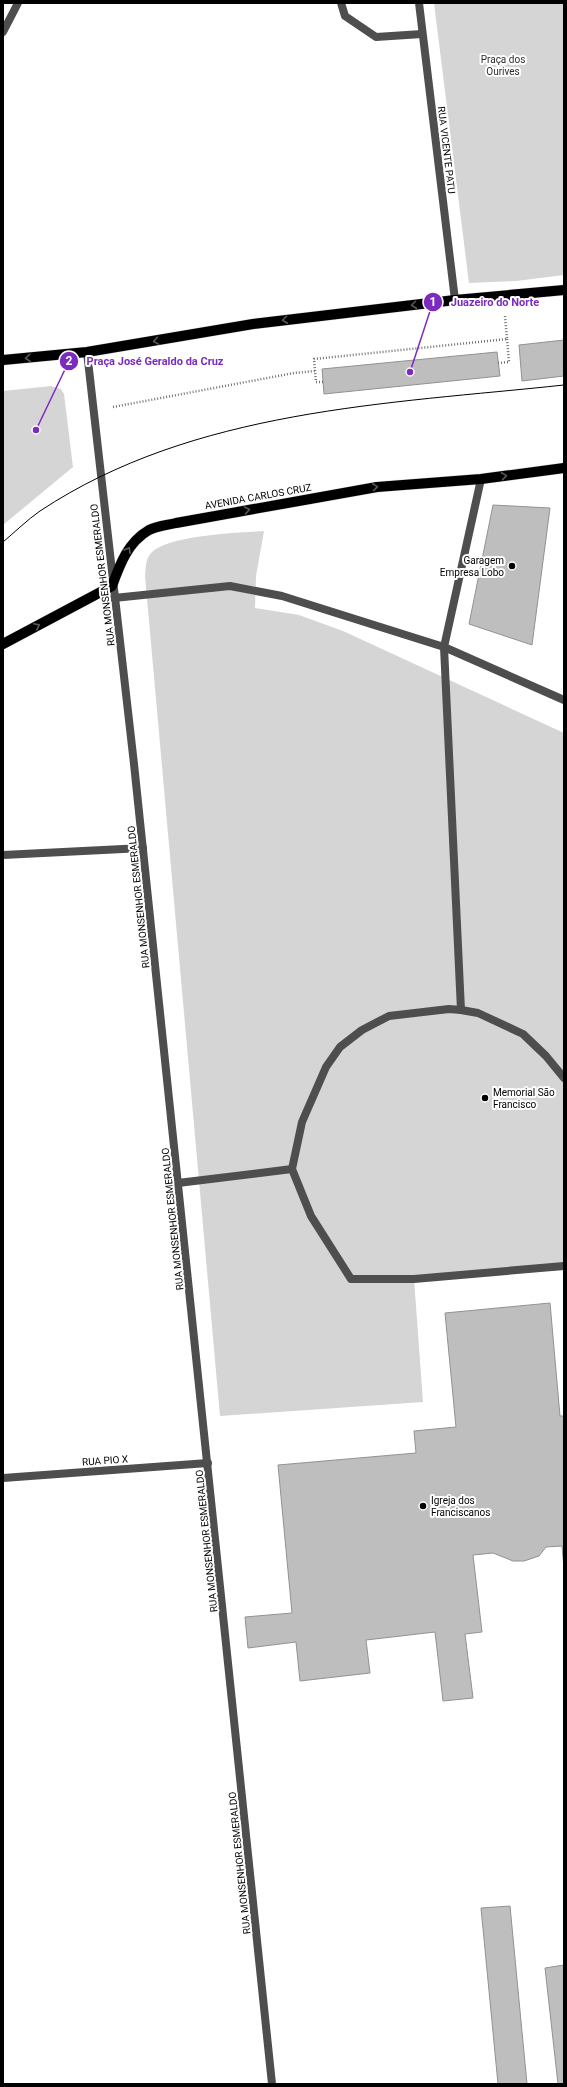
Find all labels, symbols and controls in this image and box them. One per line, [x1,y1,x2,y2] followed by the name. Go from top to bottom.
[481,54,525,77] park label: Praça dos Ourives
[436,106,457,194] street label: RUA VICENTE PATU
[423,290,548,313] callout: Juazeiro do Norte
[430,295,436,309] text: 1
[451,296,539,309] text: Juazeiro do Norte
[411,300,417,309] one-way arrow
[282,315,288,324] one-way arrow
[153,336,159,344] one-way arrow
[59,350,231,373] callout: Praça José Geraldo da Cruz
[25,353,31,362] one-way arrow
[66,354,73,368] text: 2
[87,355,224,368] text: Praça José Geraldo da Cruz
[501,472,507,481] one-way arrow
[204,482,312,511] street label: AVENIDA CARLOS CRUZ
[372,483,378,492] one-way arrow
[88,503,117,647] street label: RUA MONSENHOR ESMERALDO
[244,506,250,515] one-way arrow
[123,547,130,555] one-way arrow
[440,555,504,578] place label: Garagem Empresa Lobo
[507,561,517,571] marker: Garagem Empresa Lobo
[33,623,40,631] one-way arrow
[126,825,151,969] street label: RUA MONSENHOR ESMERALDO
[493,1087,555,1110] place label: Memorial São Francisco
[480,1093,490,1103] marker: Memorial São Francisco
[160,1147,185,1291] street label: RUA MONSENHOR ESMERALDO
[82,1453,128,1468] street label: RUA PIO X
[194,1469,219,1613] street label: RUA MONSENHOR ESMERALDO
[431,1495,490,1518] place label: Igreja dos Franciscanos
[418,1501,428,1511] marker: Igreja dos Franciscanos
[227,1791,252,1935] street label: RUA MONSENHOR ESMERALDO

